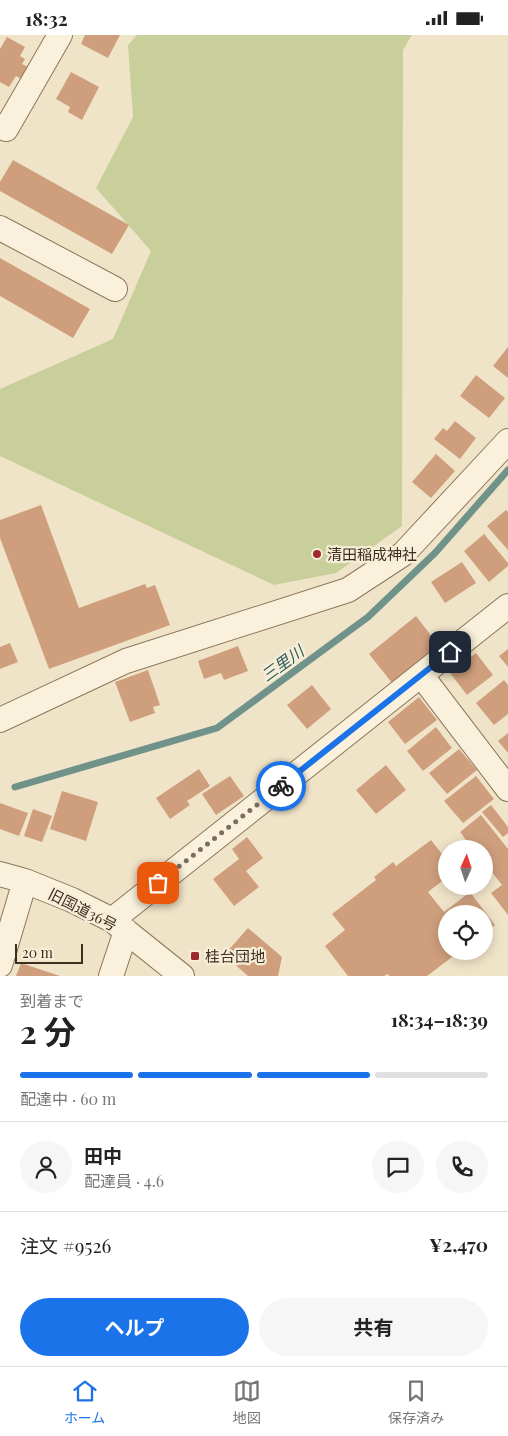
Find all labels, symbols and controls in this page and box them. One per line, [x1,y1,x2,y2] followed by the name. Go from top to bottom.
[25,5,68,31] text: 18:32
[327,544,417,564] place label: 清田稲成神社
[311,548,323,560] marker: 清田稲成神社
[429,631,471,673] pin
[436,638,464,666] icon: home
[256,639,309,686] water label: 三里川
[256,761,306,811] courier
[267,772,295,800] icon: bike
[438,840,492,895] north arrow
[438,840,493,960] map controls
[137,862,179,904] pin
[144,869,172,897] icon: bag
[45,883,121,935] street label: 旧国道36号
[438,905,493,960] button: locate
[15,941,82,964] scale bar
[22,943,53,962] text: 20 m
[205,946,265,966] place label: 桂台団地
[189,950,201,962] marker: 桂台団地
[20,990,84,1011] text: 到着まで
[391,1006,488,1032] text: 18:34–18:39
[20,1009,76,1052] text: 2 分
[20,1088,116,1109] text: 配達中 · 60 m
[20,1141,72,1193] button: person
[372,1141,424,1193] button: chat
[436,1141,488,1193] button: phone
[84,1142,122,1168] text: 田中
[84,1170,164,1191] text: 配達員 · 4.6
[429,1231,488,1257] text: ¥2,470
[20,1232,111,1258] text: 注文 #9526
[20,1298,249,1356] button: ヘルプ
[259,1298,488,1356] button: 共有
[64,1377,105,1427] tab: ホーム
[233,1377,261,1427] tab: 地図
[388,1377,444,1427] tab: 保存済み

